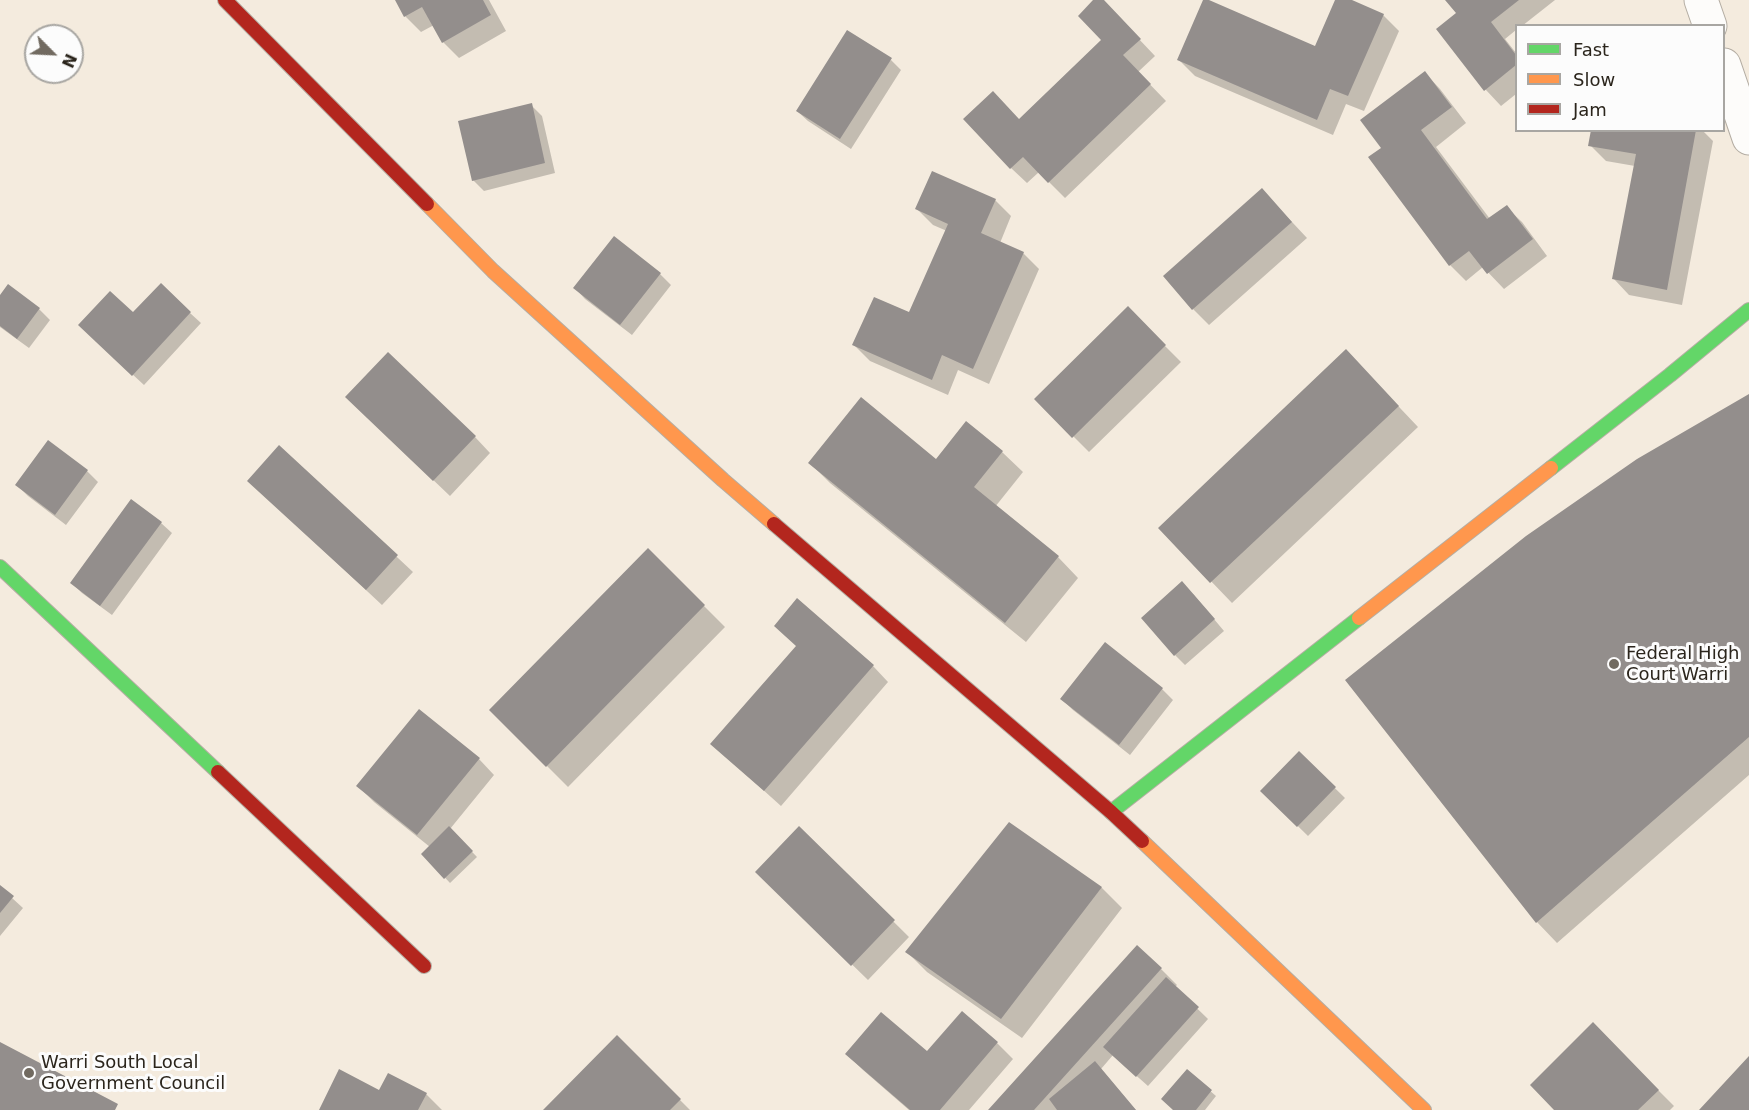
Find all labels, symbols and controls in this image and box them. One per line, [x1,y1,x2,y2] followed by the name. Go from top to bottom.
[24,24,84,84] north arrow
[1515,24,1725,132] legend
[1573,39,1609,60] text: Fast
[58,51,80,71] text: N
[1573,69,1615,90] text: Slow
[1573,99,1607,120] text: Jam
[1626,643,1739,686] place label: Federal High Court Warri
[1607,657,1621,671] marker: Federal High Court Warri
[41,1052,225,1094] place label: Warri South Local Government Council
[22,1066,36,1080] marker: Warri South Local Government Council

